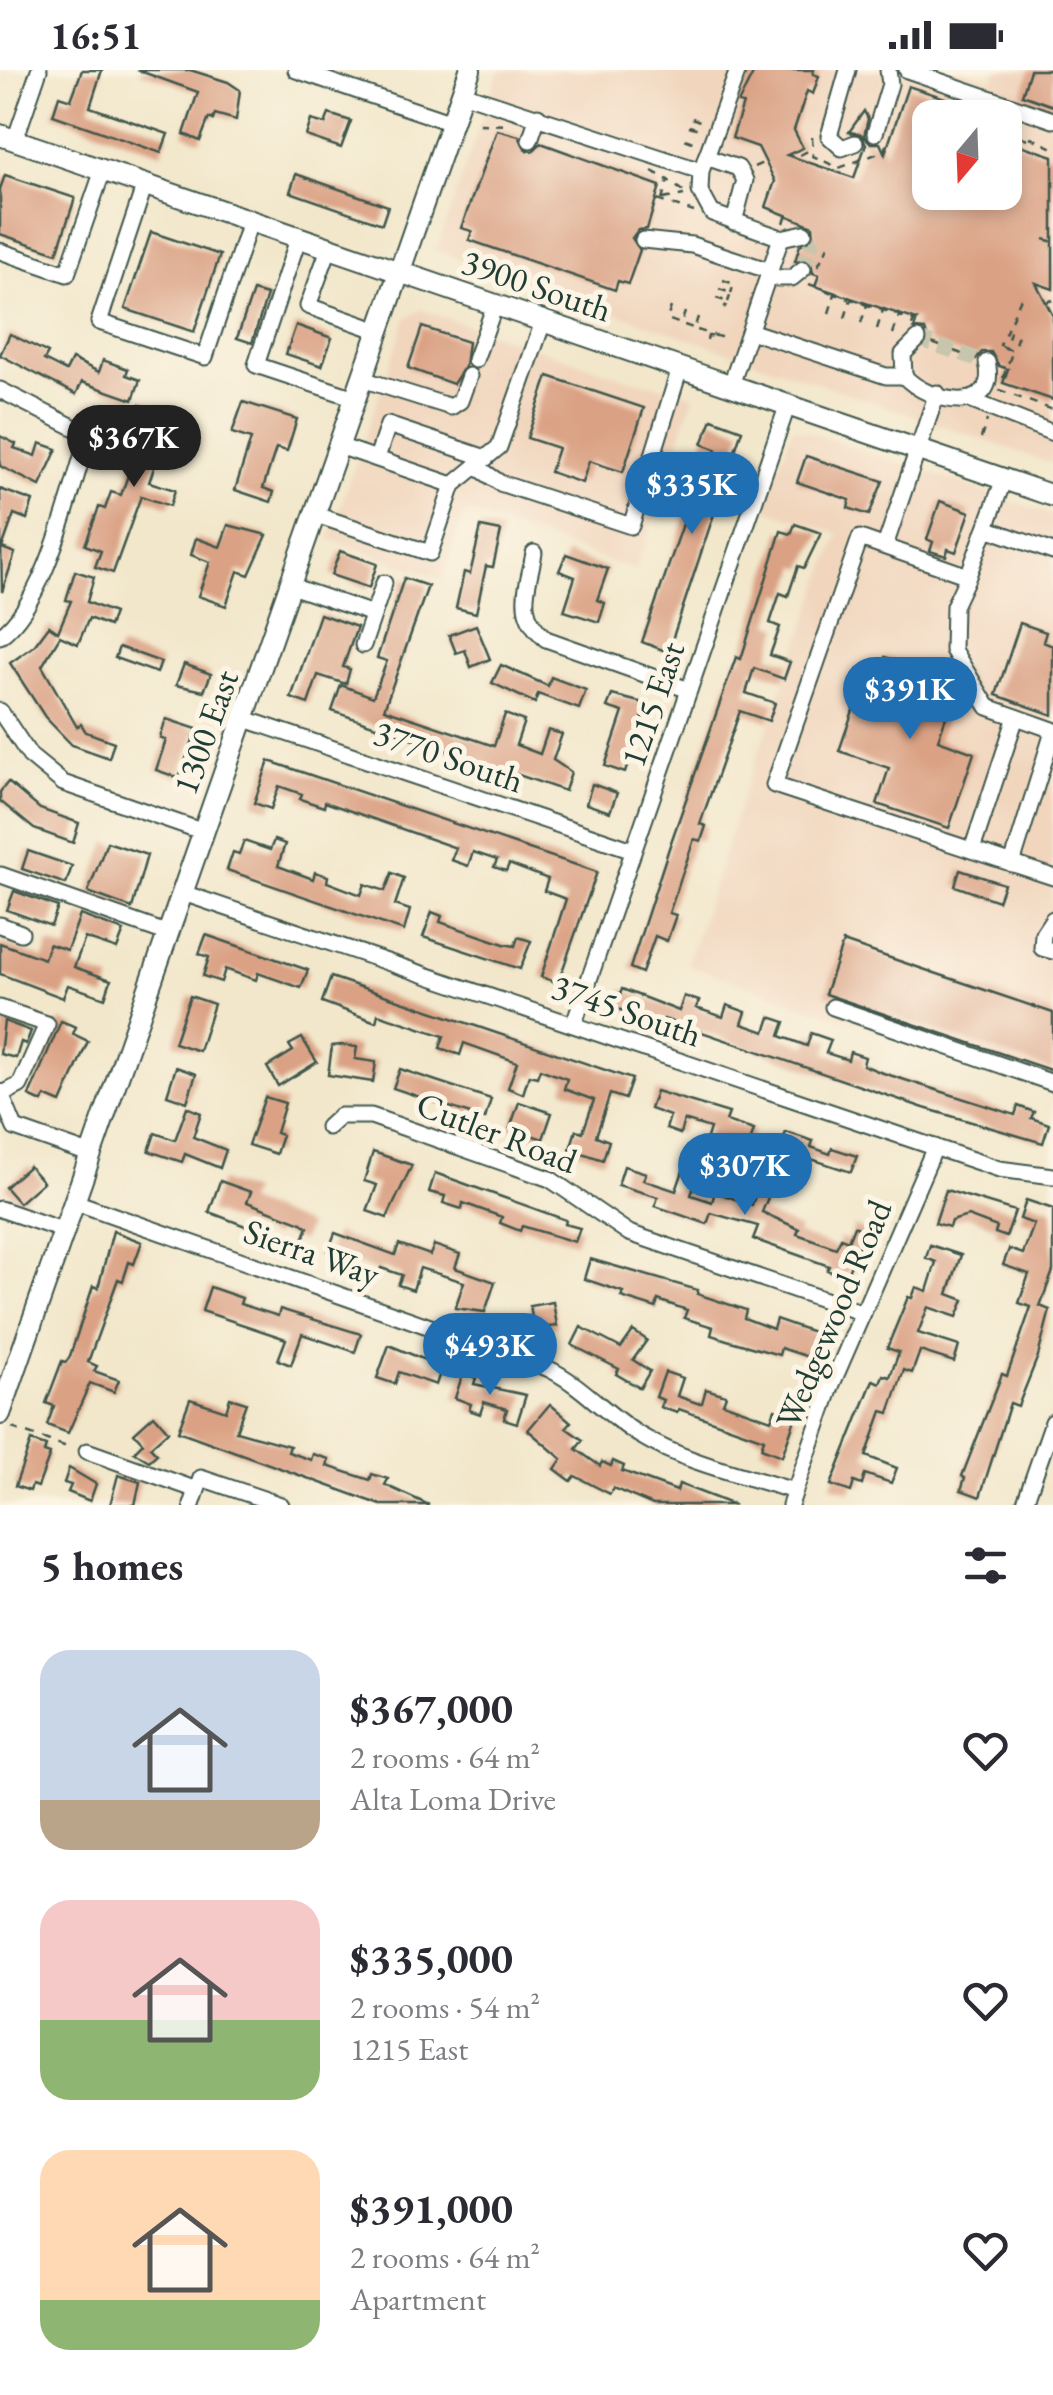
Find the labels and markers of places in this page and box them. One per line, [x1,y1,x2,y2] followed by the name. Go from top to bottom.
[64,405,204,490] pin: $367K
[622,452,762,537] pin: $335K
[840,657,980,742] pin: $391K
[675,1133,815,1218] pin: $307K
[420,1313,560,1398] pin: $493K

